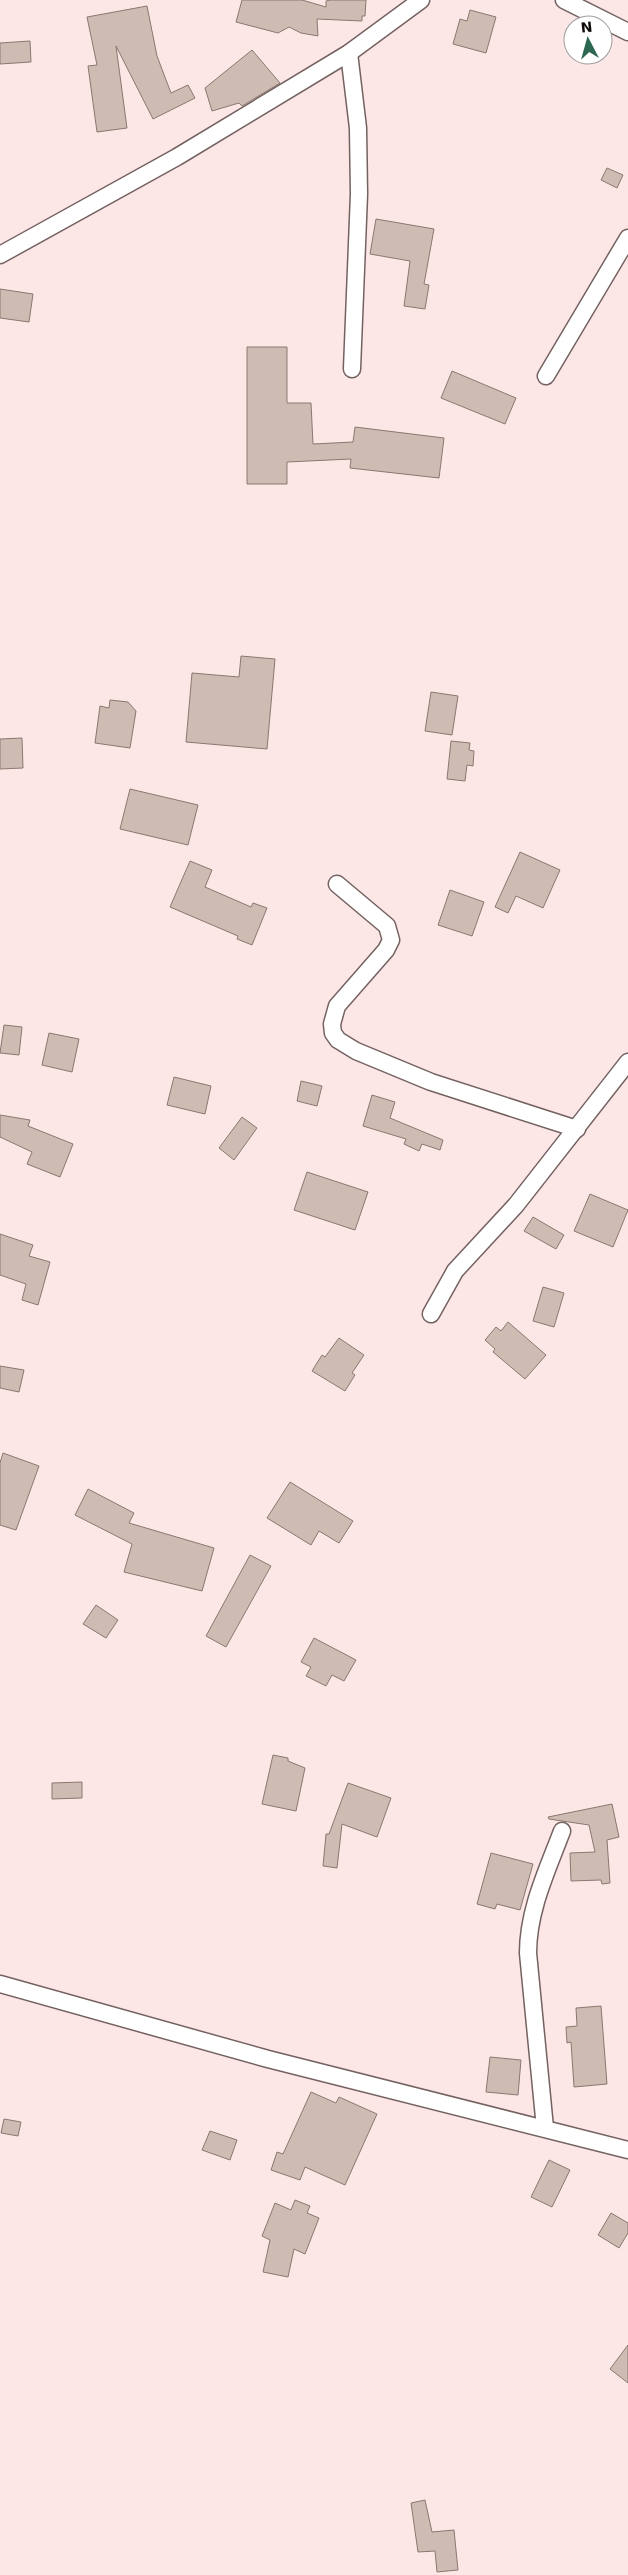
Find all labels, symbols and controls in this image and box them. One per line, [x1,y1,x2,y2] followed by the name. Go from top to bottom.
[563,15,613,65] north arrow
[580,19,593,36] text: N

